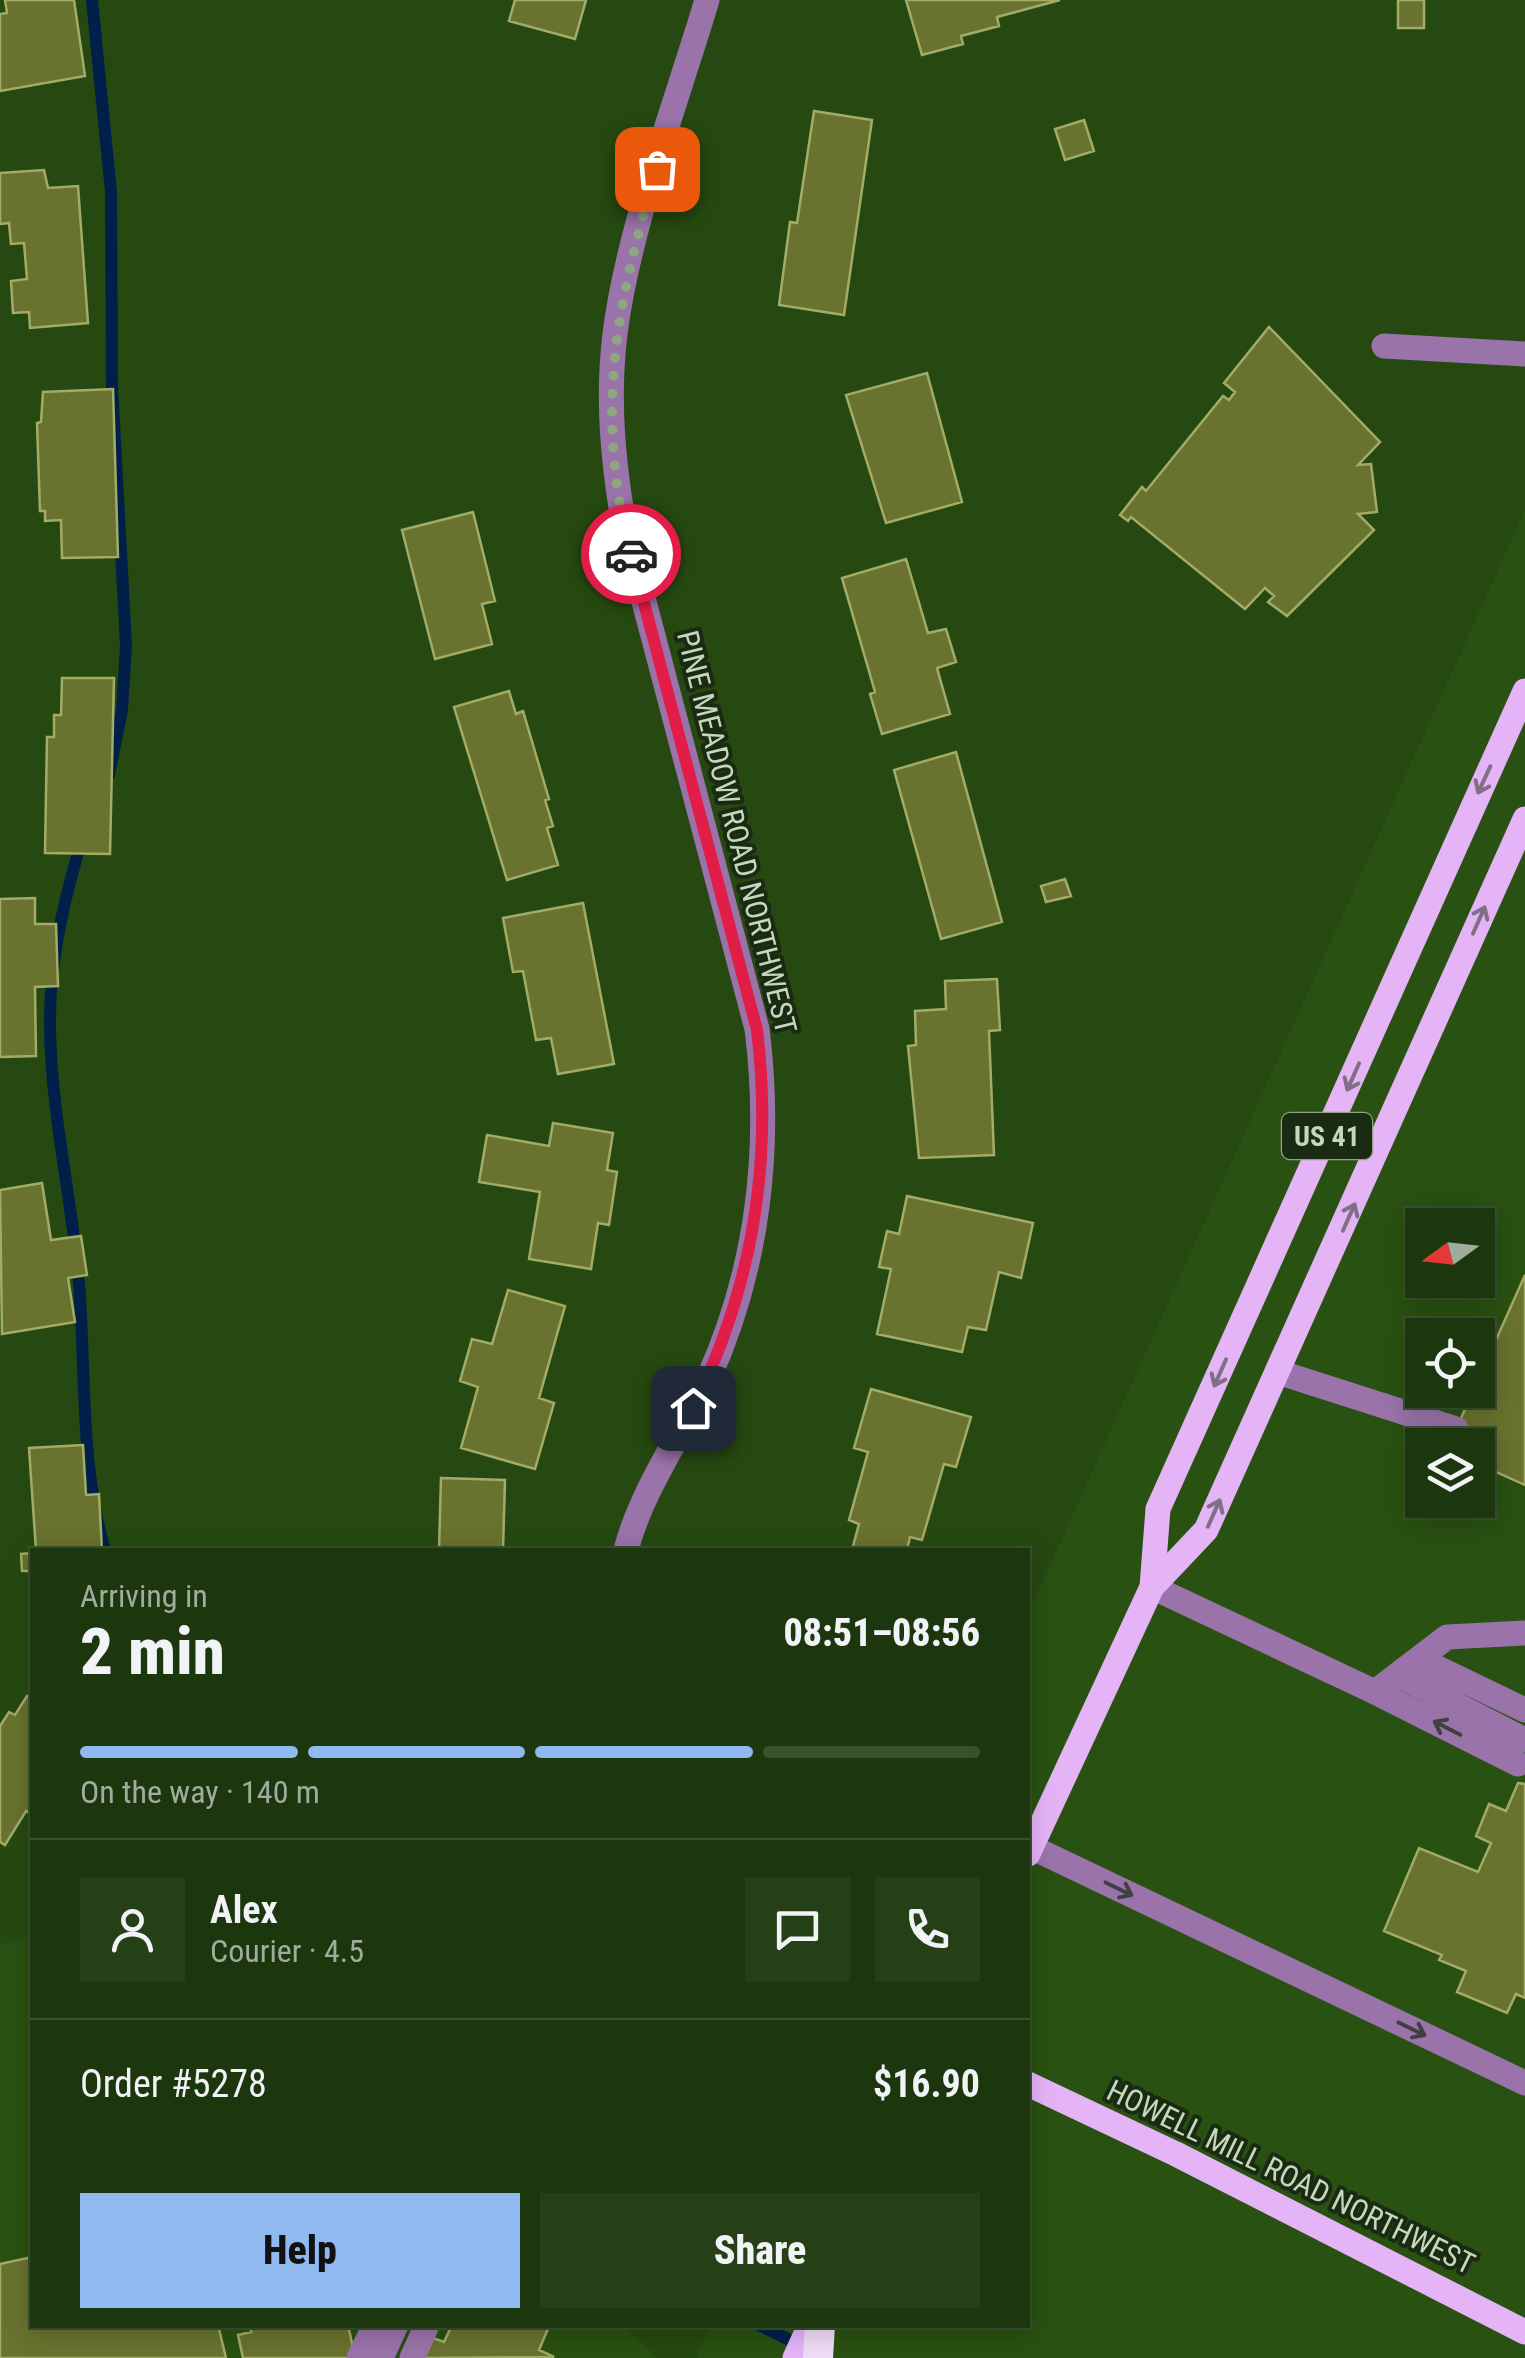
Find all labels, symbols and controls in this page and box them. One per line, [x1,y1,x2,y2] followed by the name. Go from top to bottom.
[615,127,700,212] pin
[630,142,685,197] icon: bag
[581,504,681,604] courier
[604,527,659,582] icon: car
[670,627,804,1037] street label: PINE MEADOW ROAD NORTHWEST
[1474,764,1493,794] one-way arrow
[1471,905,1489,936] one-way arrow
[1343,1061,1361,1092] one-way arrow
[1282,1113,1372,1159] road number: US 41
[1341,1202,1359,1233] one-way arrow
[1405,1208,1495,1298] north arrow
[1405,1208,1495,1518] map controls
[1405,1318,1495,1408] button: locate
[1210,1357,1228,1388] one-way arrow
[651,1366,736,1451] pin
[666,1381,721,1436] icon: home
[1405,1428,1495,1518] button: layers
[1205,1499,1224,1529] one-way arrow
[80,1577,208,1615] text: Arriving in
[783,1611,980,1655] text: 08:51–08:56
[80,1614,225,1690] text: 2 min
[1432,1718,1462,1737] one-way arrow
[80,1773,320,1811] text: On the way · 140 m
[80,1877,185,1982] button: person
[745,1877,850,1982] button: chat
[875,1877,980,1982] button: phone
[1103,1880,1133,1899] one-way arrow
[210,1888,278,1932] text: Alex
[210,1932,364,1970] text: Courier · 4.5
[1397,2020,1426,2039] one-way arrow
[80,2062,267,2106] text: Order #5278
[873,2062,980,2106] text: $16.90
[1101,2073,1481,2281] street label: HOWELL MILL ROAD NORTHWEST
[80,2193,520,2308] button: Help
[540,2193,980,2308] button: Share

